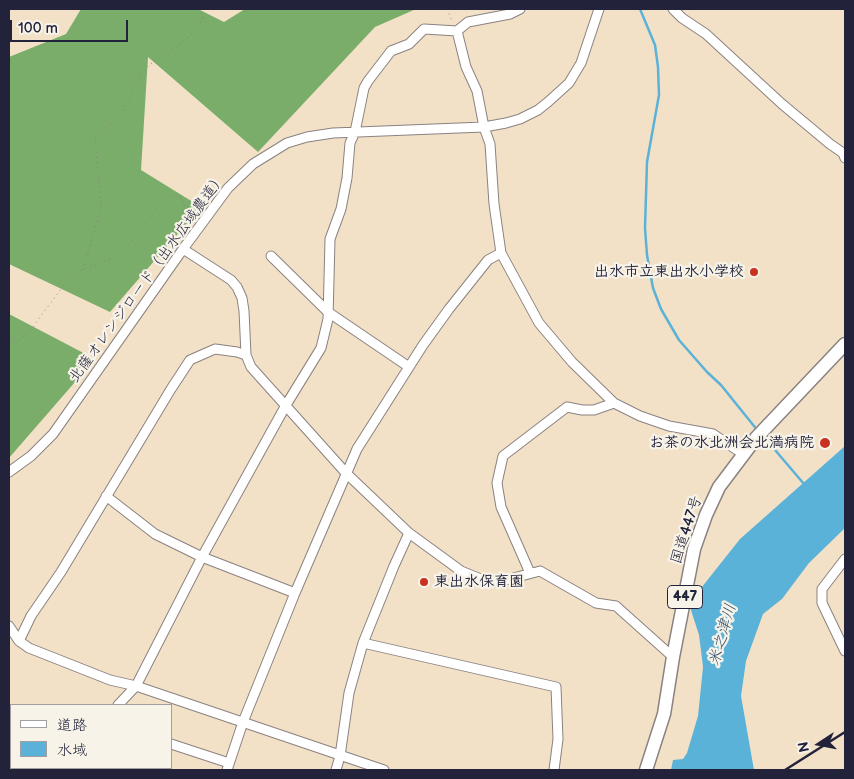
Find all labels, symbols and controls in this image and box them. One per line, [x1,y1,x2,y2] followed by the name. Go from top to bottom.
[12,10,130,42] scale bar
[18,19,58,38] text: 100 m
[66,170,230,386] street label: 北薩オレンジロード（出水広域農道）
[594,263,744,281] place label: 出水市立東出水小学校
[748,266,760,278] marker: 出水市立東出水小学校
[649,434,814,452] place label: お茶の水北洲会北満病院
[818,436,832,450] marker: お茶の水北洲会北満病院
[668,494,706,566] street label: 国道447号
[434,573,524,591] place label: 東出水保育園
[418,576,430,588] marker: 東出水保育園
[668,586,702,608] road number: 447
[705,602,741,668] water label: 米之津川
[10,704,172,769] legend
[57,716,87,735] text: 道路
[794,719,844,769] north arrow
[794,740,813,754] text: N
[57,741,87,760] text: 水域

